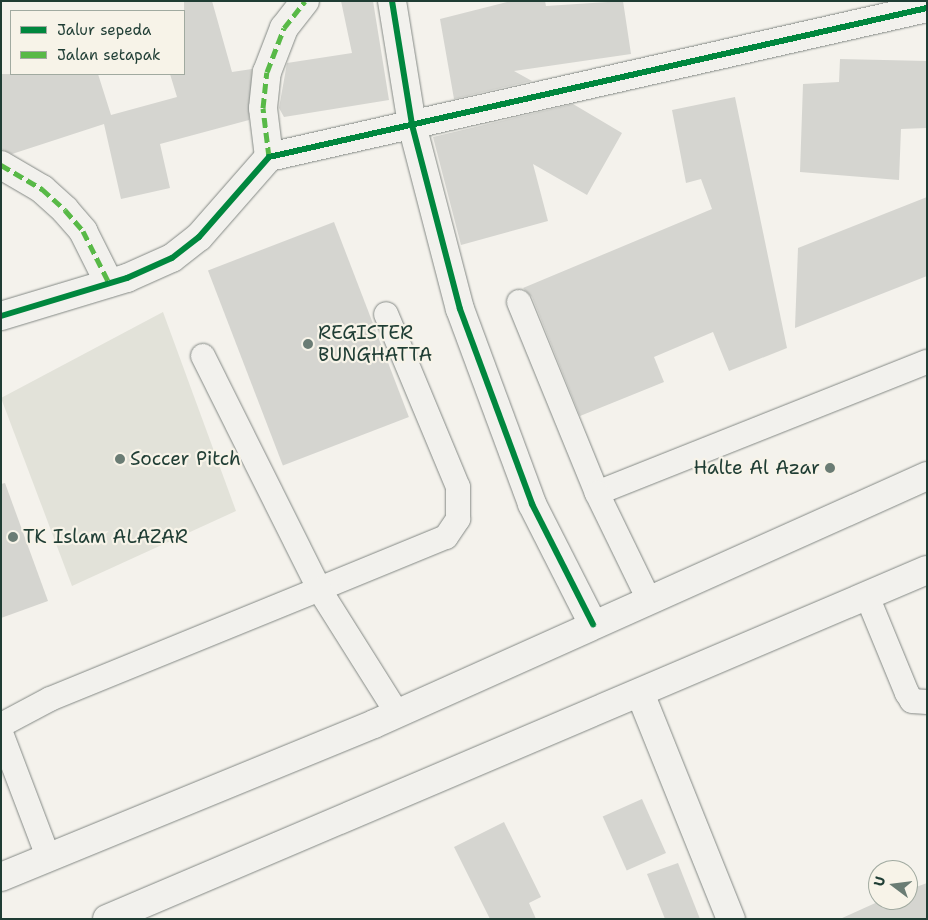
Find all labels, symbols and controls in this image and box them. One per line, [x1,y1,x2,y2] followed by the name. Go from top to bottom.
[10,10,185,75] legend
[57,20,151,40] text: Jalur sepeda
[57,45,161,65] text: Jalan setapak
[318,322,432,366] place label: REGISTER BUNGHATTA
[302,338,314,350] marker: REGISTER BUNGHATTA
[130,448,241,470] place label: Soccer Pitch
[114,453,126,465] marker: Soccer Pitch
[693,457,820,479] place label: Halte Al Azar
[824,462,836,474] marker: Halte Al Azar
[23,526,188,548] place label: TK Islam ALAZAR
[7,531,19,543] marker: TK Islam ALAZAR
[868,860,918,910] north arrow
[870,874,889,888] text: U

